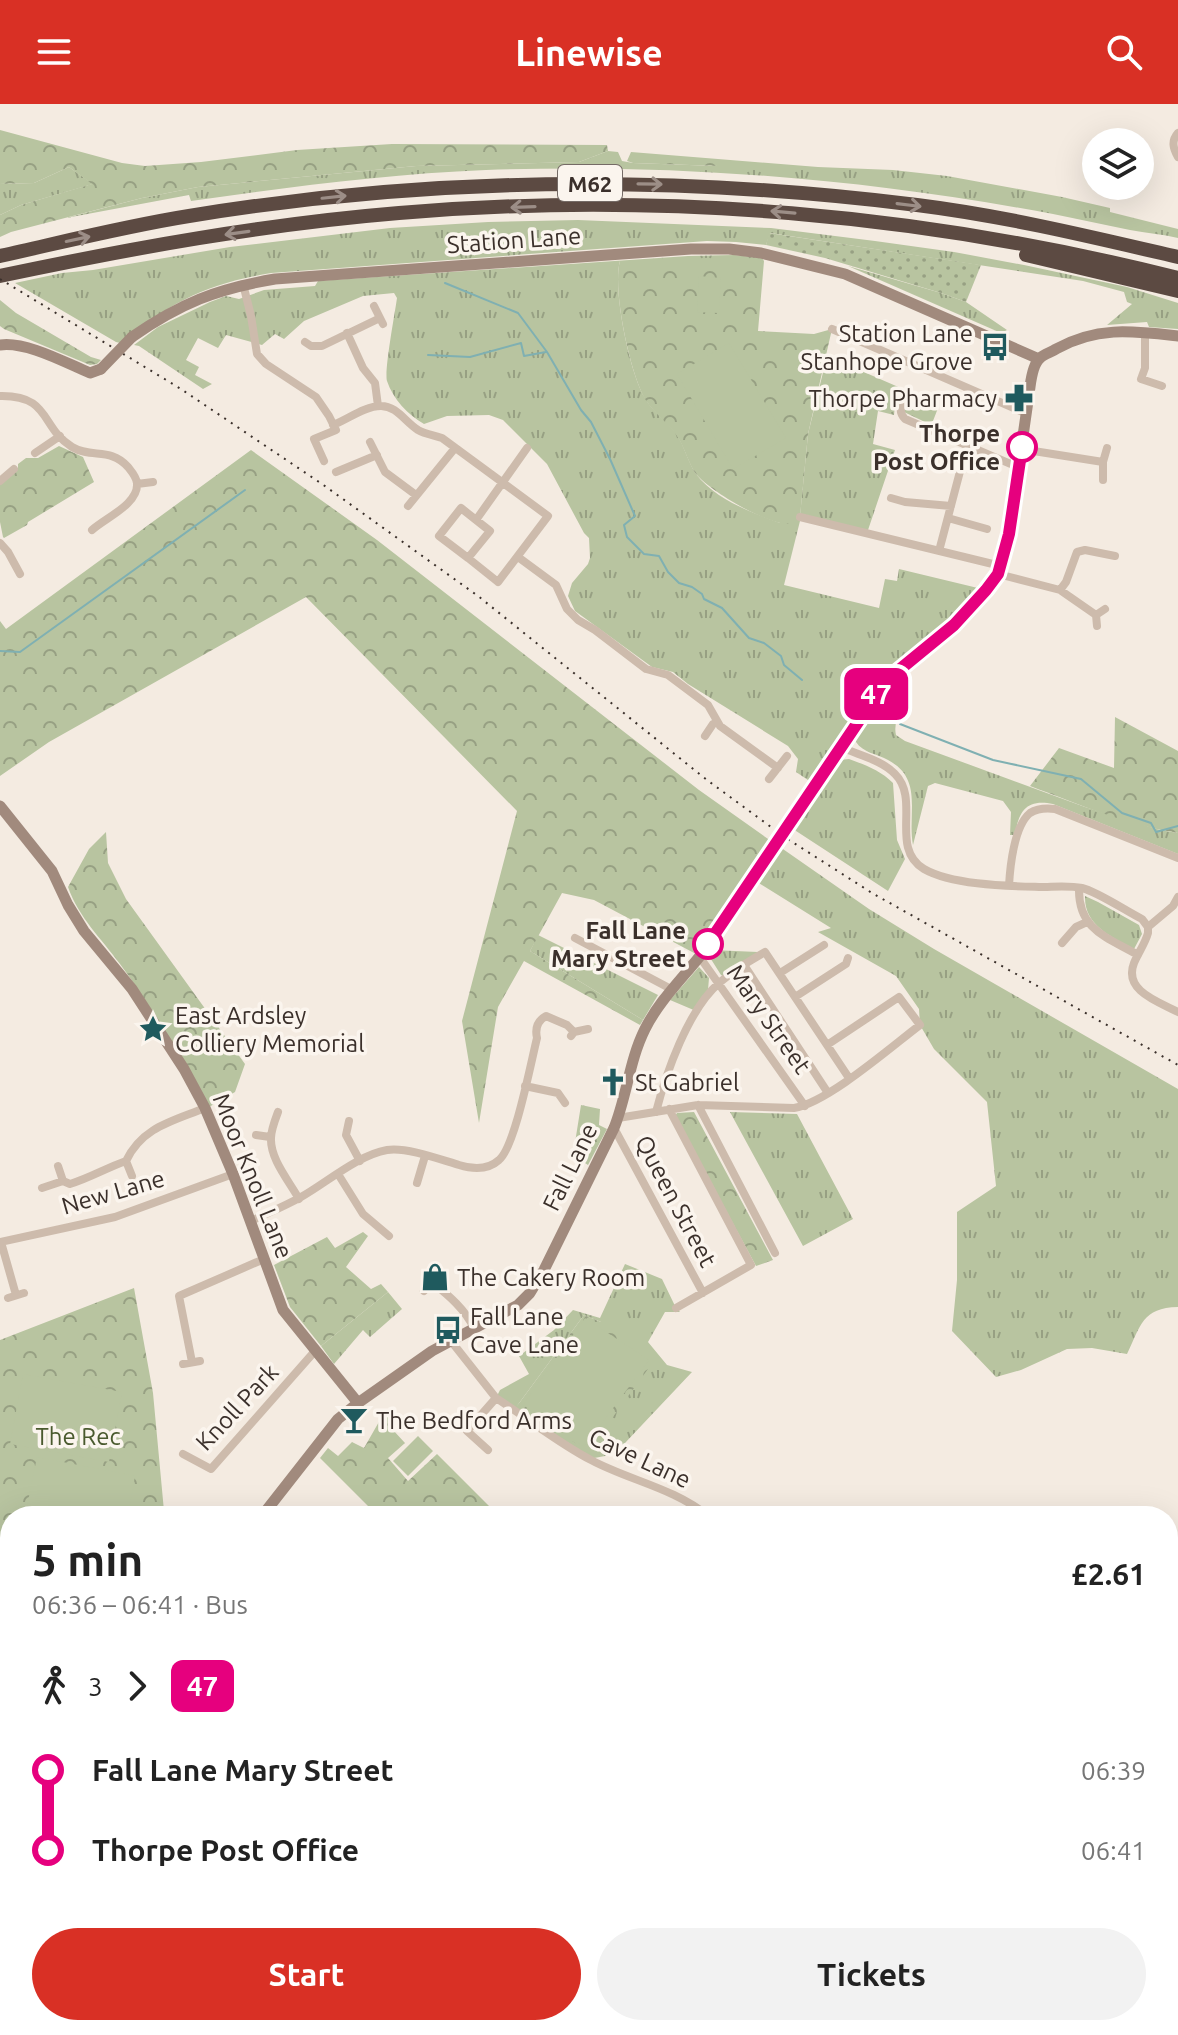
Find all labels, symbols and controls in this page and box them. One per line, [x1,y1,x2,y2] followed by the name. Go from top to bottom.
[32,30,76,74] icon: menu
[1102,30,1146,74] icon: search
[515,32,663,73] text: Linewise
[1082,128,1154,200] map controls
[1082,128,1154,200] button: layers
[558,165,622,201] road number: M62
[636,177,663,192] one-way arrow
[320,189,347,204] one-way arrow
[895,197,922,212] one-way arrow
[510,199,537,214] one-way arrow
[770,205,797,220] one-way arrow
[446,222,582,258] street label: Station Lane
[225,226,250,241] one-way arrow
[65,231,90,246] one-way arrow
[801,320,973,375] place label: Station Lane Stanhope Grove
[980,332,1010,362] bus stop icon: Station Lane Stanhope Grove
[1004,383,1034,413] pharmacy icon: Thorpe Pharmacy
[809,385,997,412] place label: Thorpe Pharmacy
[873,420,1000,475] place label: Thorpe Post Office
[1007,432,1037,462] marker: Thorpe Post Office
[840,668,912,720] line badge: 47
[860,678,892,709] text: 47
[551,917,686,972] place label: Fall Lane Mary Street
[693,929,723,959] marker: Fall Lane Mary Street
[722,959,817,1079] street label: Mary Street
[175,1002,364,1057] place label: East Ardsley Colliery Memorial
[138,1014,168,1044] place icon: East Ardsley Colliery Memorial
[598,1067,628,1097] church icon: St Gabriel
[635,1069,739,1096] place label: St Gabriel
[208,1090,298,1262] street label: Moor Knoll Lane
[537,1119,603,1215] street label: Fall Lane
[630,1131,722,1272] street label: Queen Street
[58,1164,168,1220] street label: New Lane
[420,1262,450,1292] shop icon: The Cakery Room
[457,1264,645,1291] place label: The Cakery Room
[470,1303,579,1358] place label: Fall Lane Cave Lane
[433,1315,463,1345] bus stop icon: Fall Lane Cave Lane
[190,1358,284,1456] street label: Knoll Park
[339,1405,369,1435] bar icon: The Bedford Arms
[376,1407,572,1434] place label: The Bedford Arms
[35,1423,121,1450] park label: The Rec
[585,1423,695,1493] street label: Cave Lane
[32,1535,143,1584] text: 5 min
[1071,1557,1146,1591] text: £2.61
[32,1590,248,1619] text: 06:36 – 06:41 · Bus
[32,1664,76,1708] icon: walk
[115,1664,159,1708] icon: forward
[187,1670,218,1701] text: 47
[88,1672,103,1701] text: 3
[92,1753,393,1787] text: Fall Lane Mary Street
[1081,1756,1146,1785] text: 06:39
[92,1833,359,1867] text: Thorpe Post Office
[1081,1836,1146,1865] text: 06:41
[32,1928,581,2020] button: Start
[597,1928,1146,2020] button: Tickets

